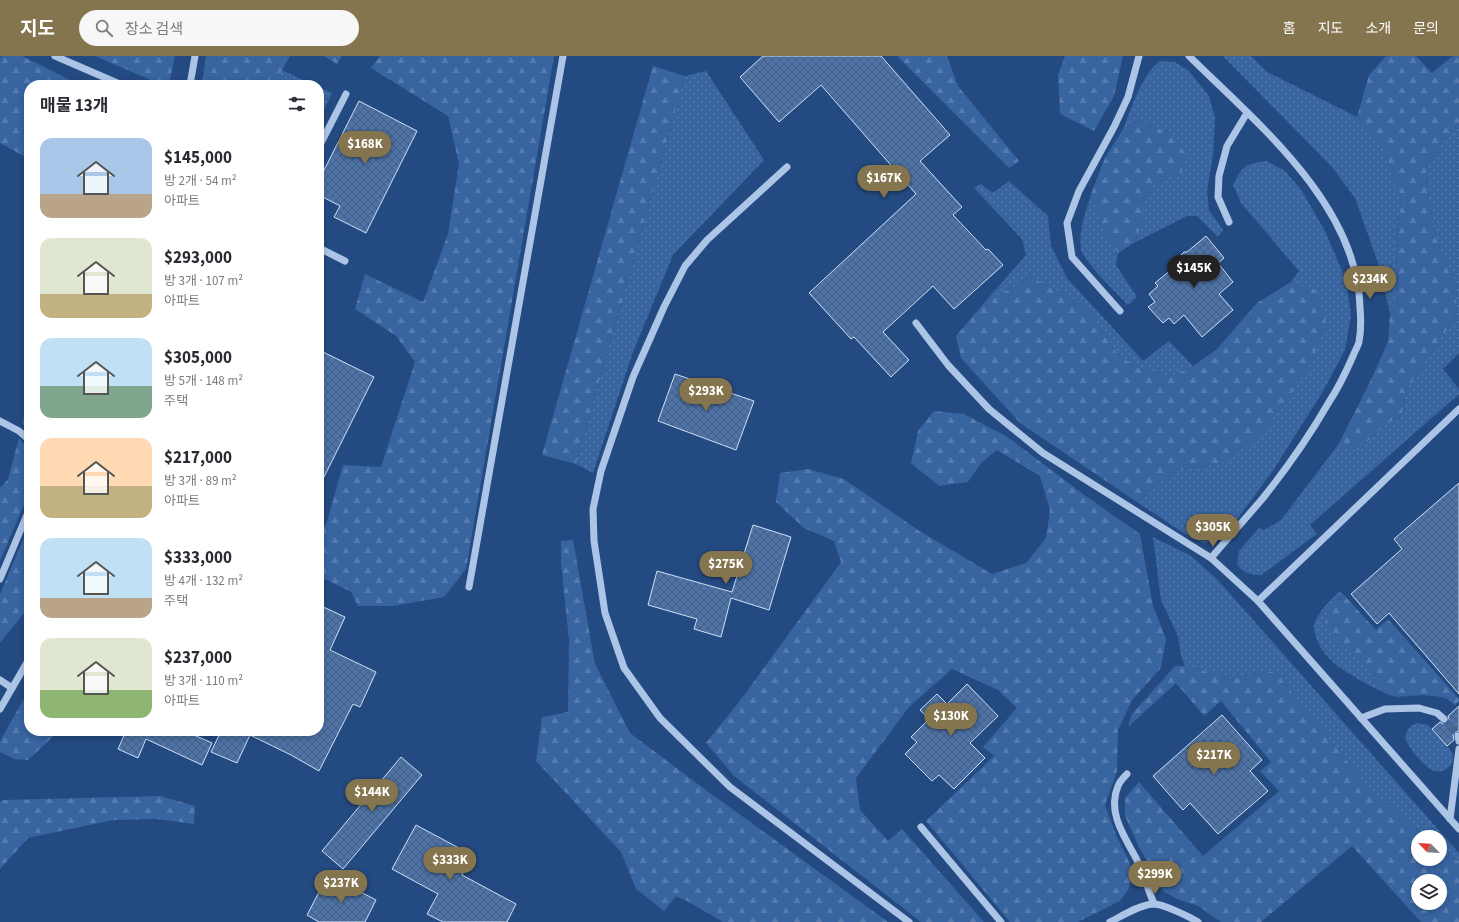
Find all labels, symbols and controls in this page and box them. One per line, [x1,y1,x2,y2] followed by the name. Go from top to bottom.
[79,10,359,46] search box
[20,16,55,43] text: 지도
[93,17,115,39] icon: search
[125,19,183,40] text: 장소 검색
[1283,19,1296,39] text: 홈
[1318,19,1343,39] text: 지도
[1365,19,1391,39] text: 소개
[1413,19,1439,39] text: 문의
[286,93,308,115] icon: filters
[40,94,108,118] text: 매물 13개
[337,131,393,165] pin: $168K
[347,135,383,153] text: $168K
[164,146,232,170] text: $145,000
[72,154,120,202] icon: home
[856,165,912,199] pin: $167K
[866,169,902,187] text: $167K
[164,172,237,190] text: 방 2개 · 54 m²
[164,192,200,210] text: 아파트
[164,246,232,270] text: $293,000
[72,254,120,302] icon: home
[1166,255,1222,289] pin: $145K
[1176,259,1212,277] text: $145K
[1342,266,1398,300] pin: $234K
[1352,270,1388,288] text: $234K
[164,272,243,290] text: 방 3개 · 107 m²
[164,292,200,310] text: 아파트
[164,346,232,370] text: $305,000
[72,354,120,402] icon: home
[164,372,243,390] text: 방 5개 · 148 m²
[678,378,734,412] pin: $293K
[688,382,724,400] text: $293K
[164,392,188,410] text: 주택
[164,446,232,470] text: $217,000
[72,454,120,502] icon: home
[164,472,237,490] text: 방 3개 · 89 m²
[164,492,200,510] text: 아파트
[1185,514,1241,548] pin: $305K
[1195,518,1231,536] text: $305K
[164,546,232,570] text: $333,000
[698,551,754,585] pin: $275K
[72,554,120,602] icon: home
[708,555,744,573] text: $275K
[164,572,243,590] text: 방 4개 · 132 m²
[164,592,188,610] text: 주택
[164,646,232,670] text: $237,000
[72,654,120,702] icon: home
[164,672,243,690] text: 방 3개 · 110 m²
[164,692,200,710] text: 아파트
[923,703,979,737] pin: $130K
[933,707,969,725] text: $130K
[1186,742,1242,776] pin: $217K
[1196,746,1232,764] text: $217K
[344,779,400,813] pin: $144K
[354,783,390,801] text: $144K
[1411,830,1447,866] north arrow
[1411,830,1447,910] map controls
[422,847,478,881] pin: $333K
[432,851,468,869] text: $333K
[1127,861,1183,895] pin: $299K
[1137,865,1173,883] text: $299K
[313,870,369,904] pin: $237K
[323,874,359,892] text: $237K
[1411,874,1447,910] button: layers

